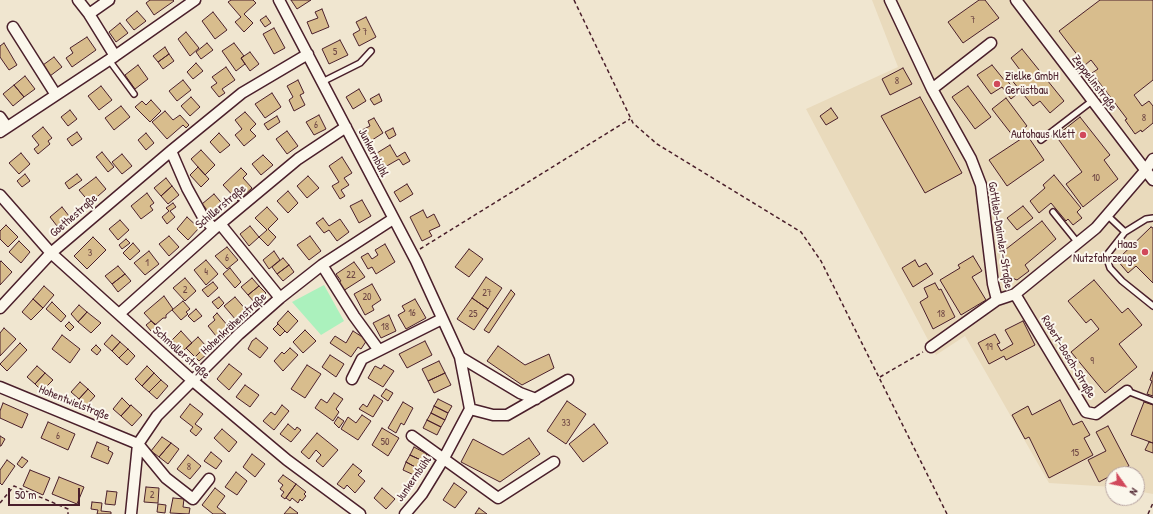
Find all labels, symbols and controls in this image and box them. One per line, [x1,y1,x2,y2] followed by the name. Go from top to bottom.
[971,14,975,26] house number: 7
[363,26,367,38] house number: 7
[333,46,337,58] house number: 5
[1068,52,1120,114] street label: Zeppelinstraße
[1005,70,1059,98] place label: Zielke GmbH Gerüstbau
[895,75,899,87] house number: 8
[992,79,1002,89] marker: Zielke GmbH Gerüstbau
[1142,112,1146,124] house number: 8
[314,119,318,131] house number: 6
[355,126,391,180] street label: Junkernbühl
[1011,128,1075,142] place label: Autohaus Klett
[1078,130,1088,140] marker: Autohaus Klett
[1092,172,1100,184] house number: 10
[984,181,1016,289] street label: Gottlieb-Daimler-Straße
[193,182,249,232] street label: Schillerstraße
[47,191,101,241] street label: Goethestraße
[1073,238,1137,266] place label: Haas Nutzfahrzeuge
[88,247,92,259] house number: 3
[1140,247,1150,257] marker: Haas Nutzfahrzeuge
[225,252,229,264] house number: 6
[145,257,149,269] house number: 1
[204,266,208,278] house number: 4
[346,269,356,281] house number: 22
[183,284,187,296] house number: 2
[482,287,492,299] house number: 27
[198,290,270,358] street label: Hohenkrähenstraße
[362,291,372,303] house number: 20
[408,307,416,319] house number: 16
[469,308,477,320] house number: 25
[937,308,945,320] house number: 18
[1038,313,1098,401] street label: Robert-Bosch-Straße
[381,321,389,333] house number: 18
[149,324,213,382] street label: Schmollerstraße
[985,341,993,353] house number: 19
[1090,355,1094,367] house number: 9
[36,382,112,424] street label: Hohentwielstraße
[562,417,570,429] house number: 33
[56,430,60,442] house number: 6
[381,436,389,448] house number: 50
[1071,447,1079,459] house number: 15
[393,453,435,505] street label: Junkernbühl
[187,461,191,473] house number: 8
[1105,466,1145,506] north arrow
[10,480,82,506] scale bar
[15,486,36,503] text: 50 m
[1127,486,1142,498] text: N
[150,489,154,501] house number: 2

